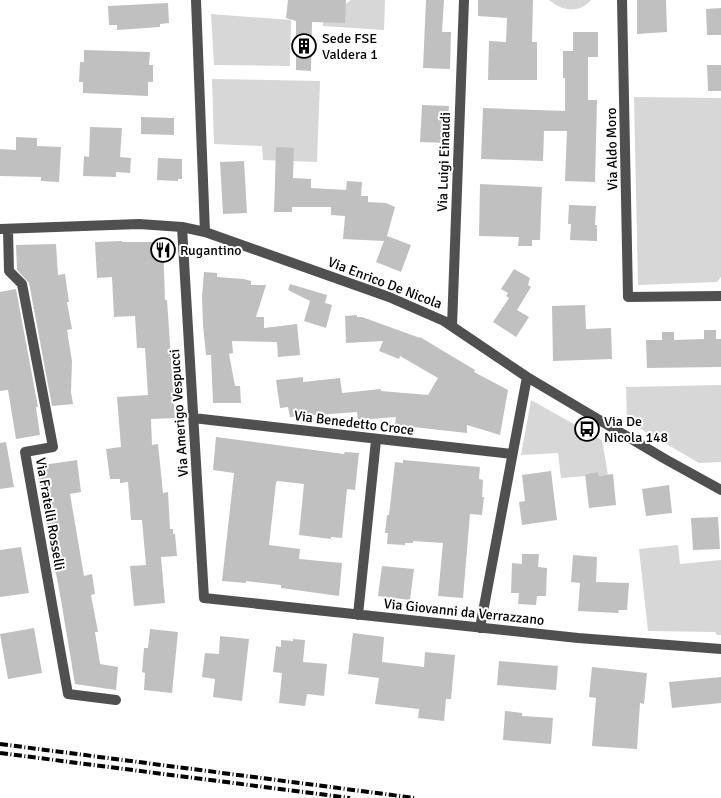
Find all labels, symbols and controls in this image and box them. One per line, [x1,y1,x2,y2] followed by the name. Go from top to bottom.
[322,30,378,63] place label: Sede FSE Valdera 1
[291,33,317,59] building icon: Sede FSE Valdera 1
[603,107,621,191] street label: Via Aldo Moro
[434,112,454,212] street label: Via Luigi Einaudi
[150,237,176,263] restaurant icon: Rugantino
[180,242,242,259] place label: Rugantino
[325,253,445,313] street label: Via Enrico De Nicola
[166,348,192,478] street label: Via Amerigo Vespucci
[293,407,415,439] street label: Via Benedetto Croce
[604,413,668,446] place label: Via De Nicola 148
[574,416,600,442] bus stop icon: Via De Nicola 148
[32,456,68,572] street label: Via Fratelli Rosselli
[383,595,545,629] street label: Via Giovanni da Verrazzano

